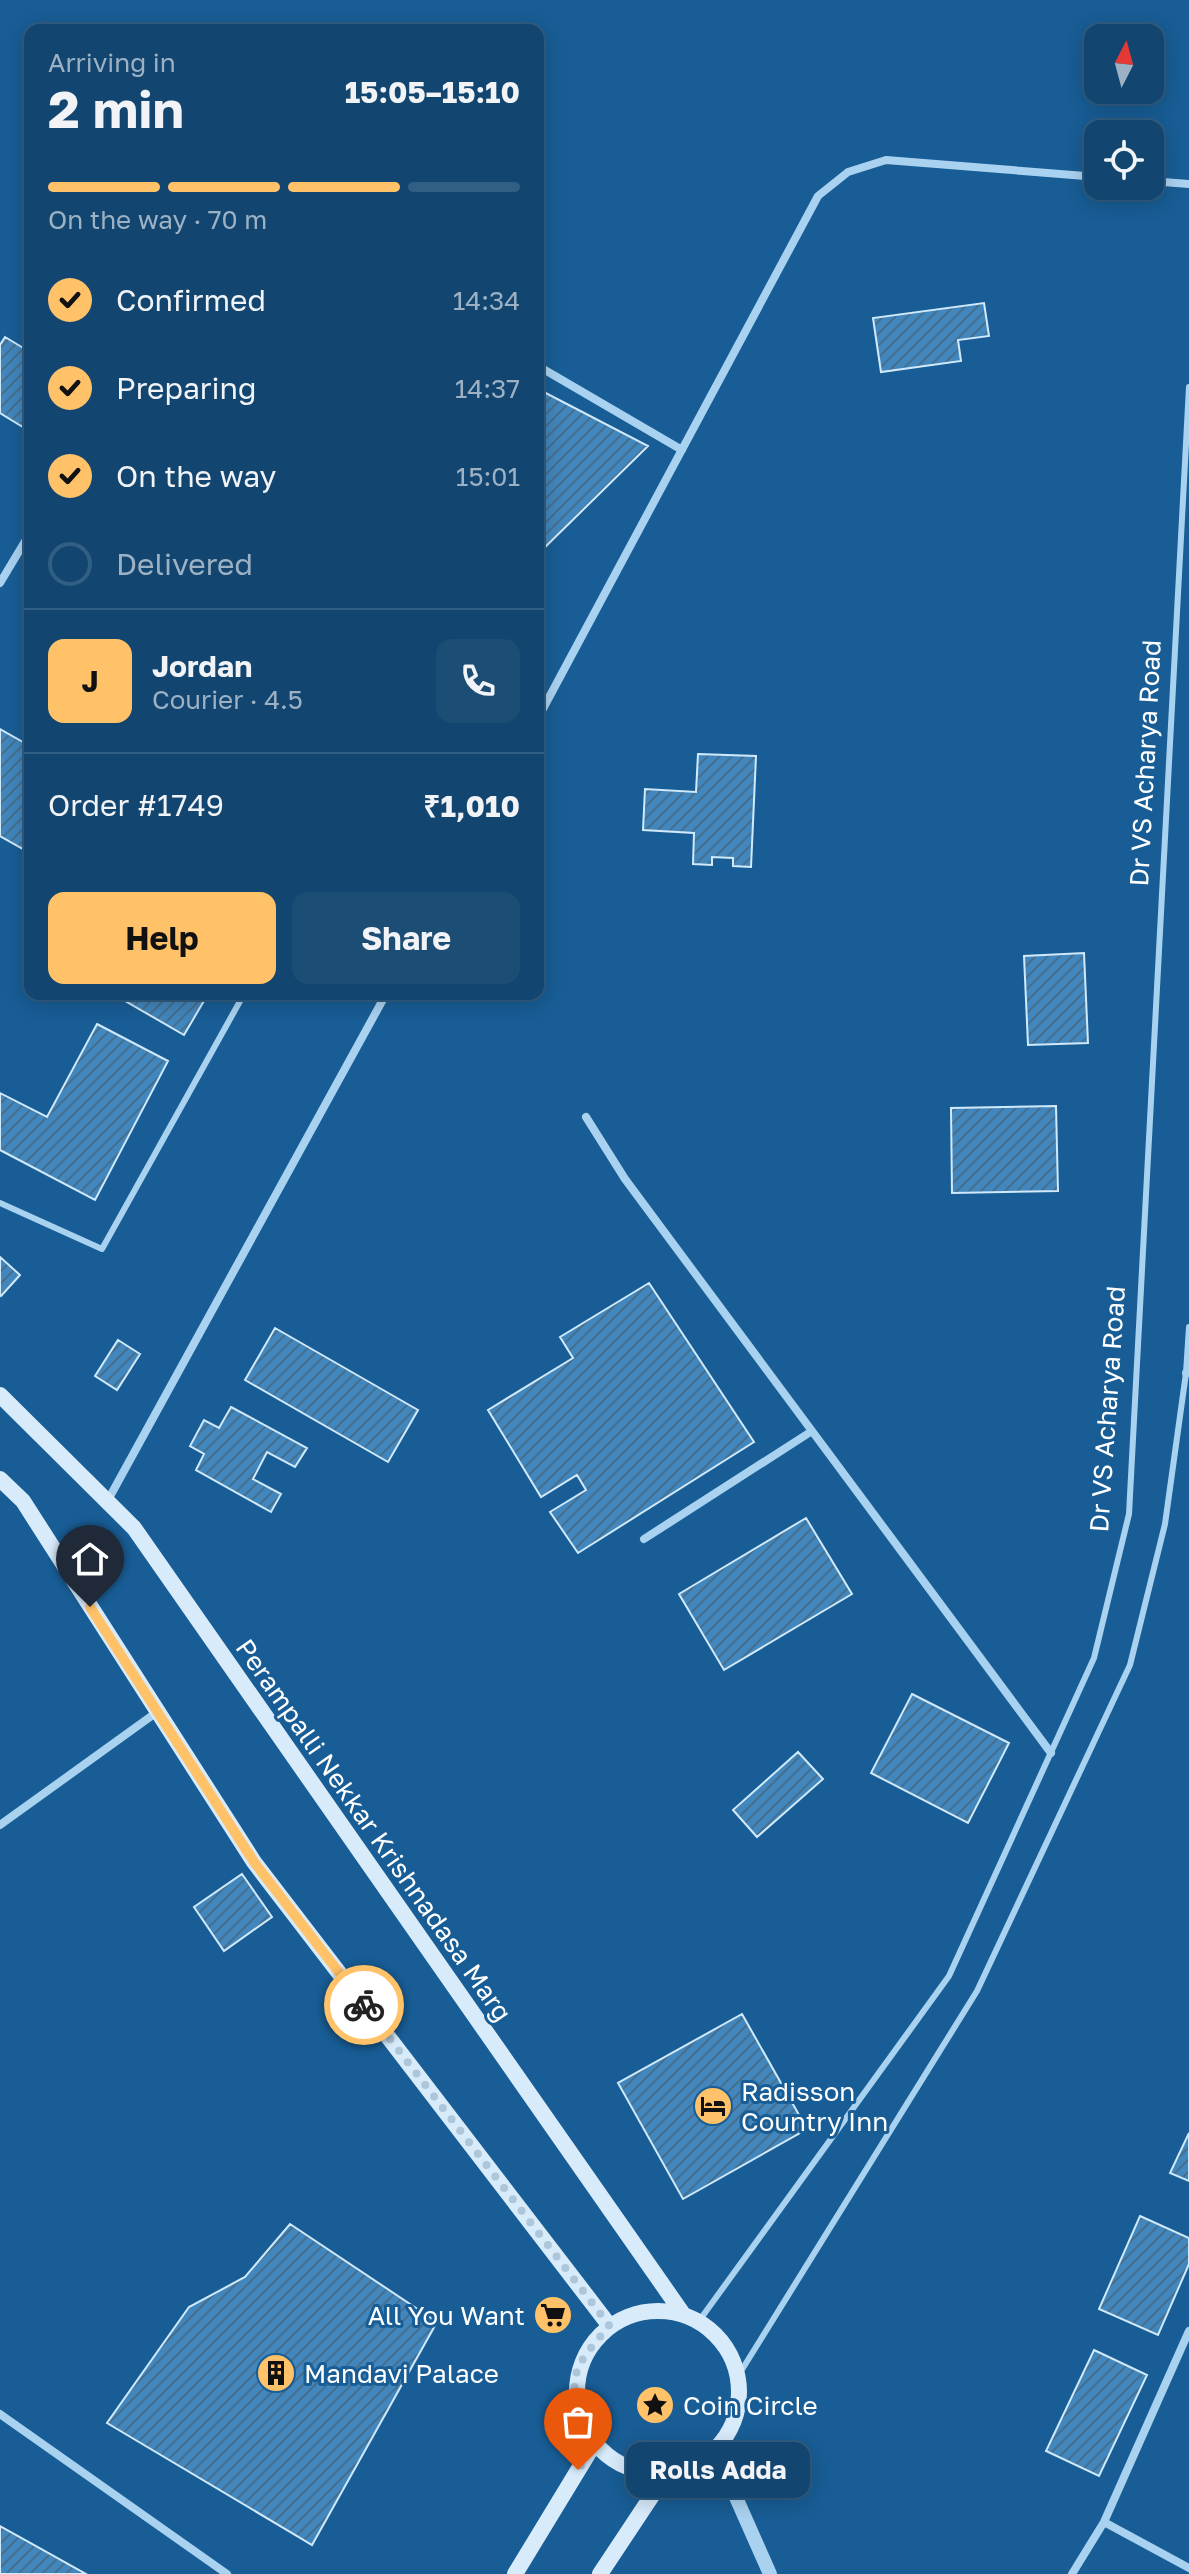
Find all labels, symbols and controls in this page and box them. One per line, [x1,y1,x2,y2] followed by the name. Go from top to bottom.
[1084,24,1164,104] north arrow
[1084,24,1164,200] map controls
[48,47,176,78] text: Arriving in
[345,74,520,110] text: 15:05–15:10
[48,77,184,139] text: 2 min
[1084,120,1164,200] button: locate
[48,204,267,235] text: On the way · 70 m
[48,278,92,322] icon: check
[116,282,266,318] text: Confirmed
[453,285,520,316] text: 14:34
[48,366,92,410] icon: check
[116,370,257,406] text: Preparing
[455,373,520,404] text: 14:37
[48,454,92,498] icon: check
[116,458,276,494] text: On the way
[456,461,520,492] text: 15:01
[116,546,253,582] text: Delivered
[436,639,520,723] button: phone
[1123,639,1167,887] street label: Dr VS Acharya Road
[152,648,252,684] text: Jordan
[81,663,99,699] text: J
[152,684,303,715] text: Courier · 4.5
[48,787,224,823] text: Order #1749
[423,788,520,824] text: ₹1,010
[48,892,276,984] button: Help
[292,892,520,984] button: Share
[1083,1285,1131,1533] street label: Dr VS Acharya Road
[56,1525,124,1607] pin
[68,1537,112,1581] icon: home
[230,1633,518,2027] street label: Perampalli Nekkar Krishnadasa Marg
[324,1965,404,2045] courier
[342,1983,386,2027] icon: bike
[741,2076,888,2137] place label: Radisson Country Inn
[692,2085,734,2127] hotel icon: Radisson Country Inn
[532,2294,574,2336] supermarket icon: All You Want
[368,2300,525,2331] place label: All You Want
[255,2352,297,2394] building icon: Mandavi Palace
[304,2358,499,2389] place label: Mandavi Palace
[634,2384,676,2426] place icon: Coin Circle
[544,2388,612,2470] pin
[683,2390,818,2421] place label: Coin Circle
[556,2400,600,2444] icon: bag
[626,2442,810,2498] callout: Rolls Adda
[649,2454,787,2485] text: Rolls Adda

